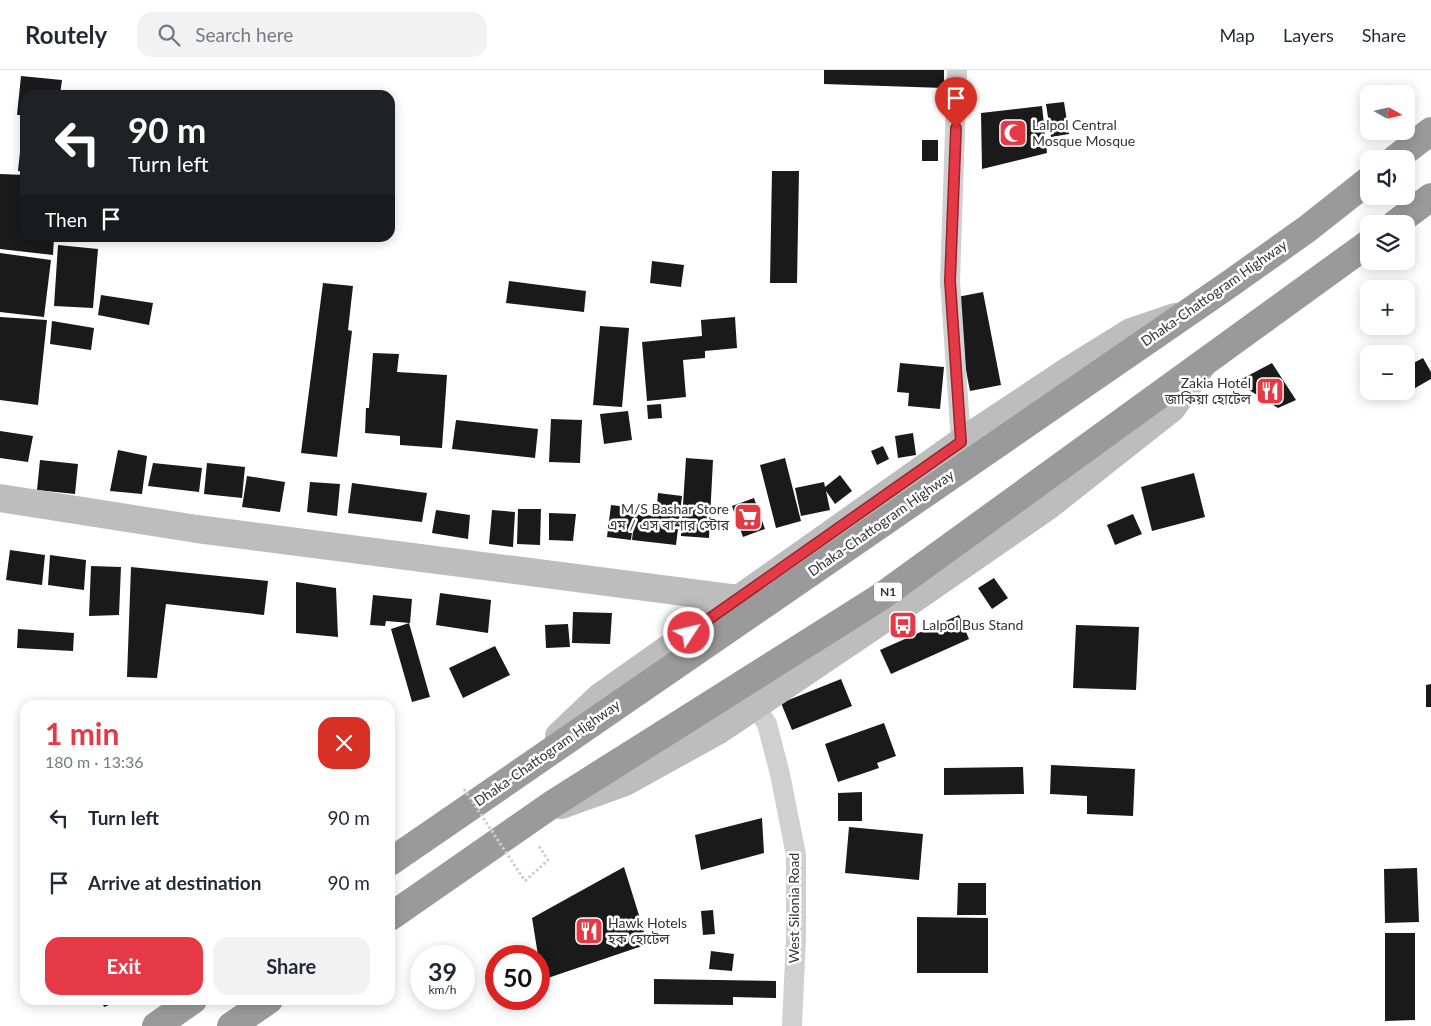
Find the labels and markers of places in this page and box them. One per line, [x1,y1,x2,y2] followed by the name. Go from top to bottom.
[935,77,977,128] pin
[1032,116,1135,149] place label: Lalpol Central Mosque Mosque
[998,118,1028,148] mosque icon: Lalpol Central Mosque Mosque
[1164,374,1252,407] place label: Zakia Hotel জাকিয়া হোটেল
[1255,376,1285,406] restaurant icon: Zakia Hotel জাকিয়া হোটেল
[607,500,730,533] place label: M/S Bashar Store এম / এস বাশার স্টোর
[733,502,763,532] supermarket icon: M/S Bashar Store এম / এস বাশার স্টোর
[888,610,918,640] bus stop icon: Lalpol Bus Stand
[922,616,1023,633] place label: Lalpol Bus Stand
[607,914,687,947] place label: Hawk Hotels হক হোটেল
[574,916,604,946] restaurant icon: Hawk Hotels হক হোটেল

